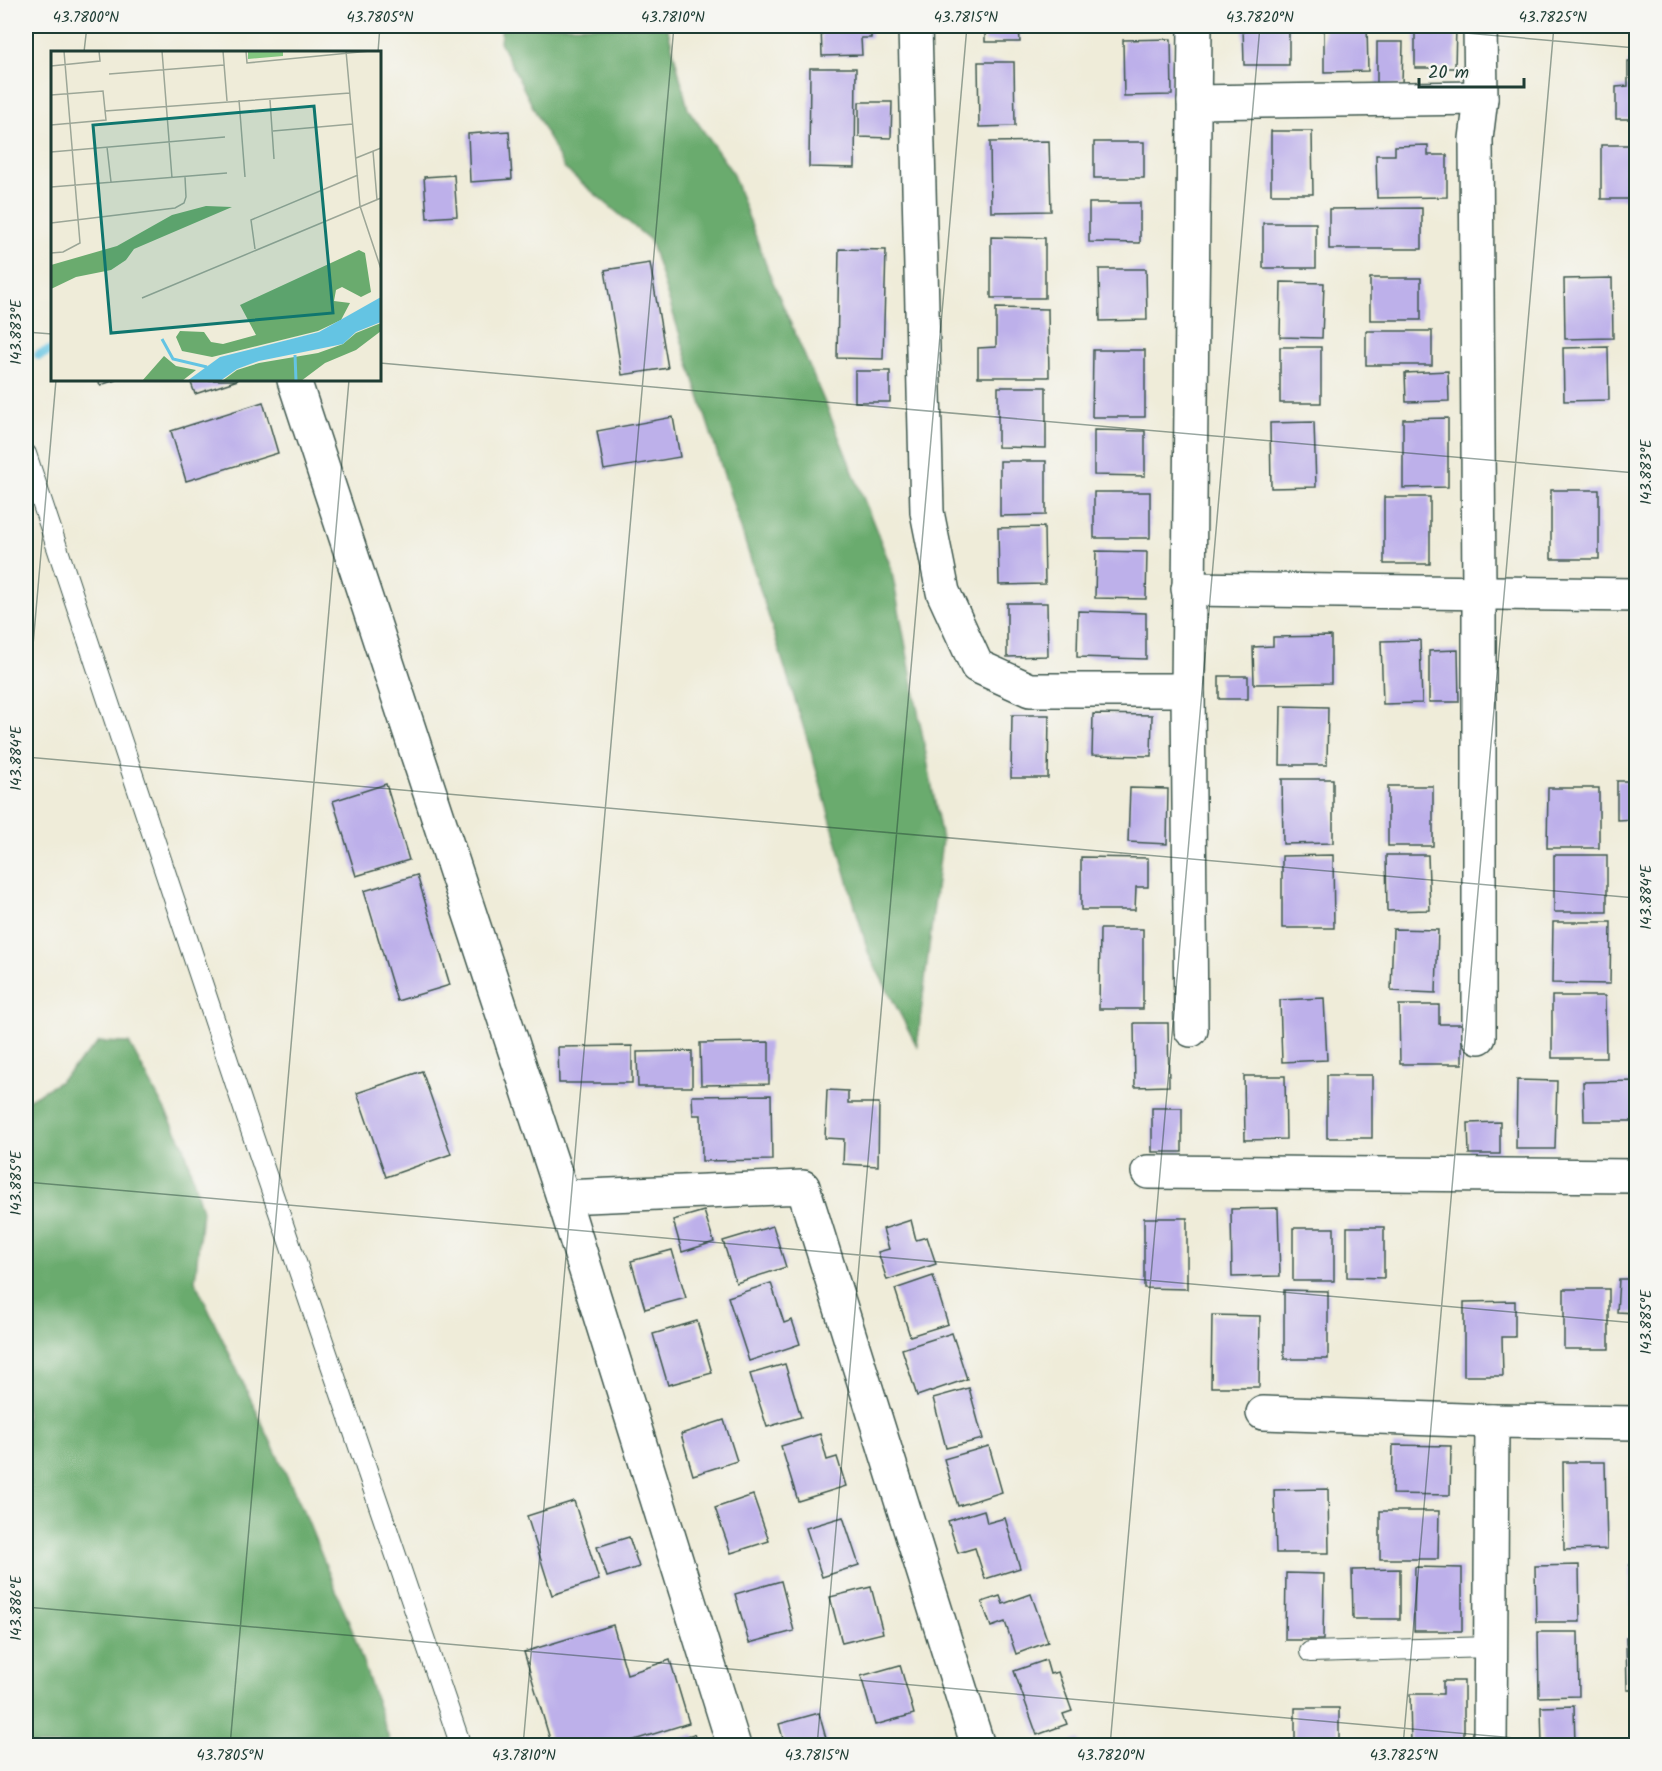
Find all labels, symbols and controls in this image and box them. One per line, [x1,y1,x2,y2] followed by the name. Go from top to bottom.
[53,6,119,30] text: 43.7800°N
[346,6,414,30] text: 43.7805°N
[641,6,705,30] text: 43.7810°N
[934,6,998,30] text: 43.7815°N
[1226,6,1294,30] text: 43.7820°N
[1519,6,1587,30] text: 43.7825°N
[51,51,381,381] inset map
[1419,51,1524,89] scale bar
[1428,59,1469,88] text: 20 m
[5,298,29,365] text: 143.883°E
[1635,438,1659,505] text: 143.883°E
[5,724,29,791] text: 143.884°E
[1635,863,1659,930] text: 143.884°E
[5,1149,29,1216] text: 143.885°E
[1635,1288,1659,1355] text: 143.885°E
[5,1574,29,1641] text: 143.886°E
[196,1744,264,1768] text: 43.7805°N
[492,1744,556,1768] text: 43.7810°N
[785,1744,849,1768] text: 43.7815°N
[1077,1744,1145,1768] text: 43.7820°N
[1370,1744,1438,1768] text: 43.7825°N

